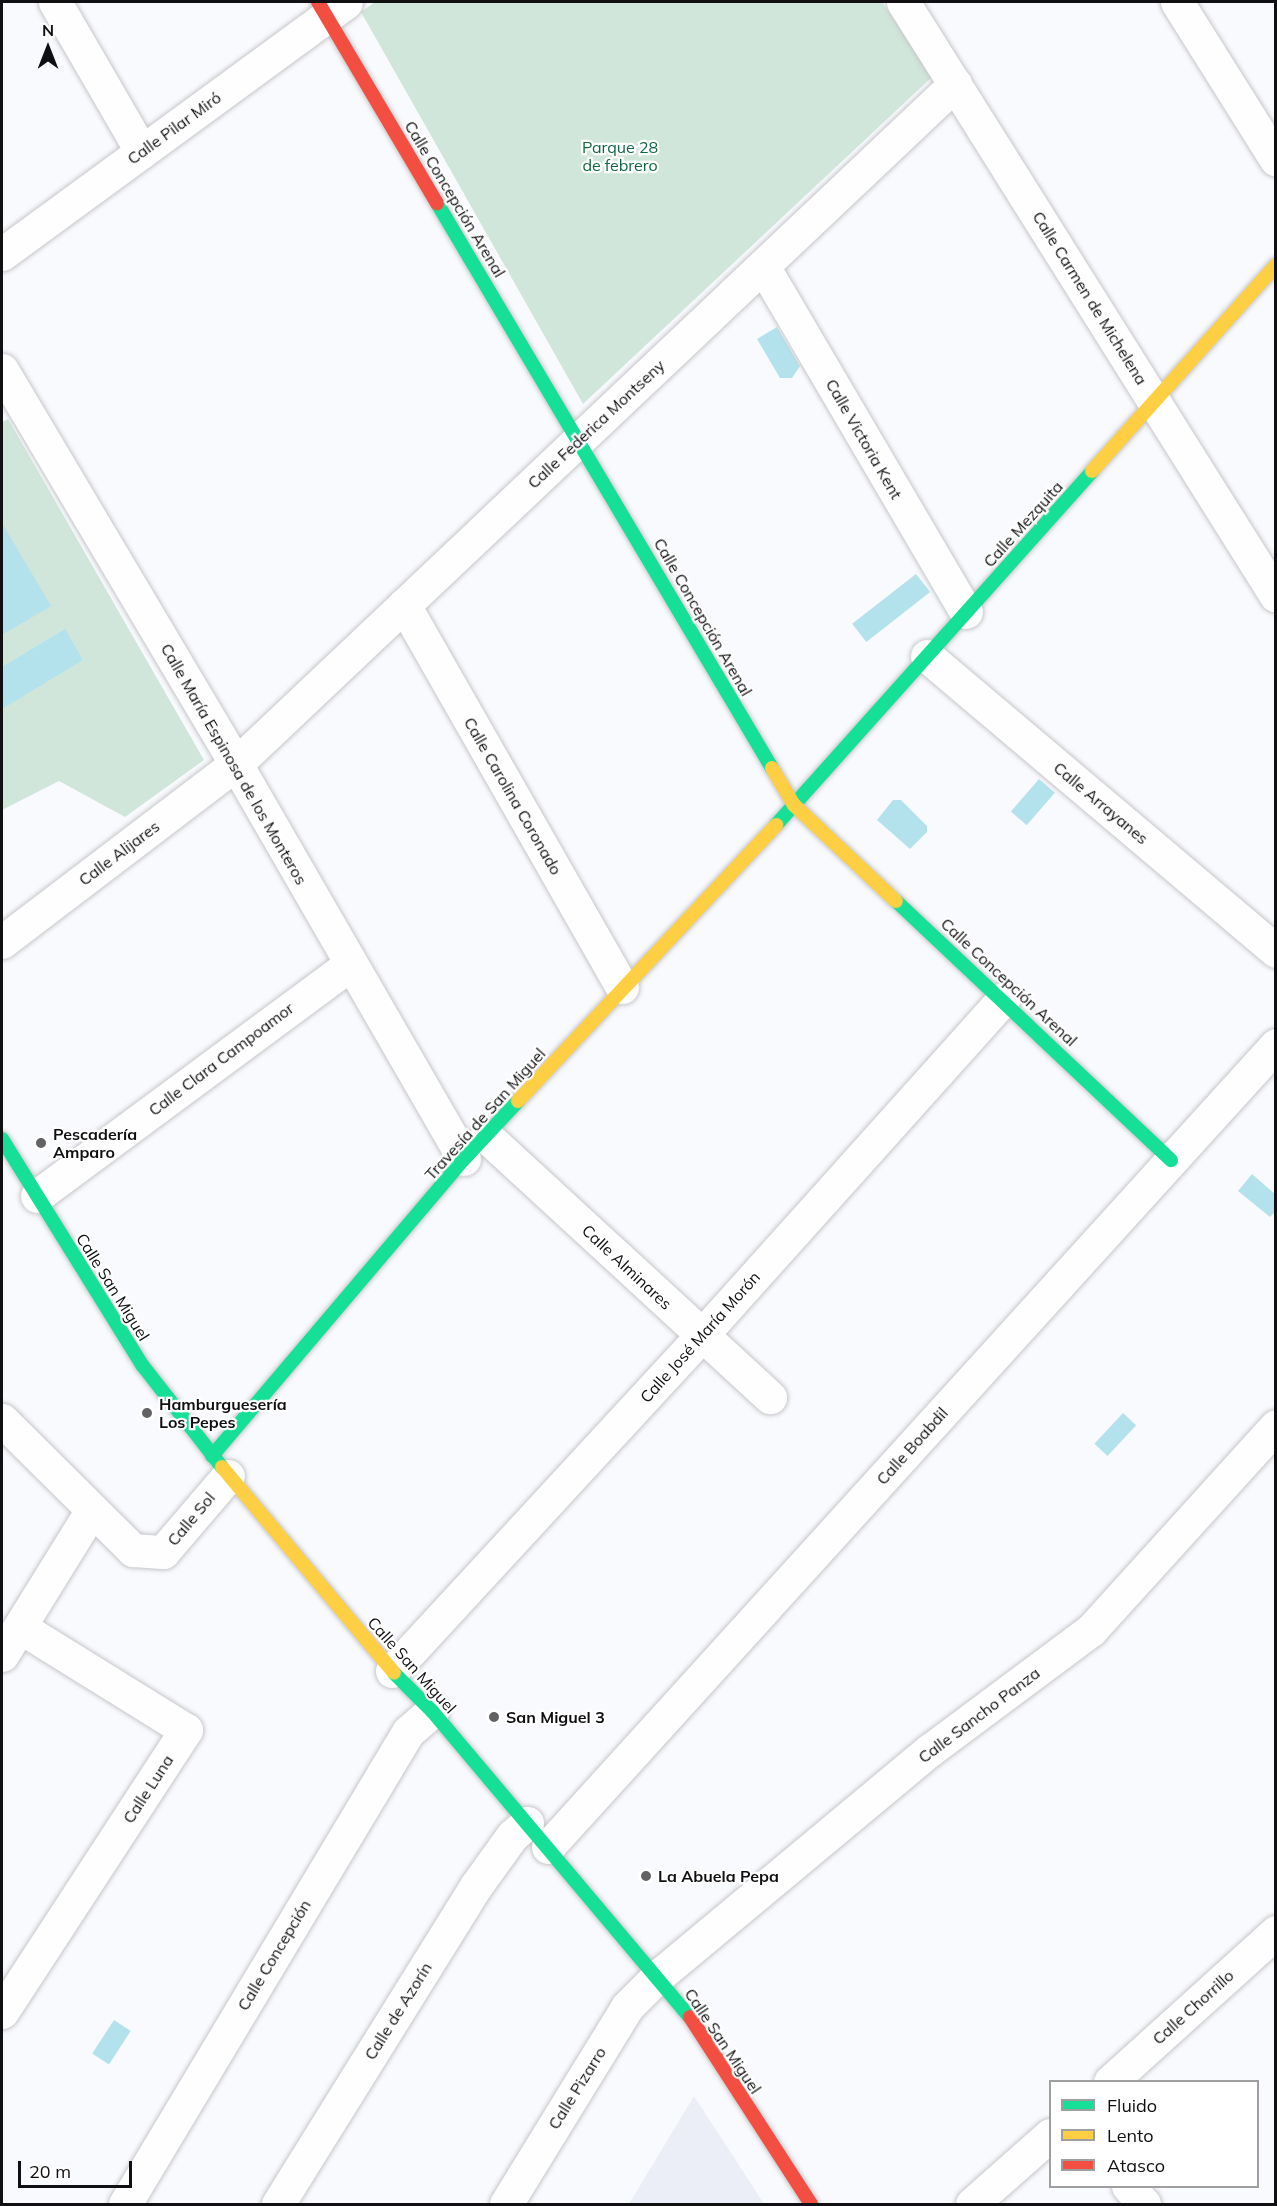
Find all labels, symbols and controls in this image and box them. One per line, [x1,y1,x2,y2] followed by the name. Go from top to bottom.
[18,18,78,78] north arrow
[42,20,54,40] text: N
[124,88,224,168] street label: Calle Pilar Miró
[401,117,509,281] street label: Calle Concepción Arenal
[582,137,658,175] park label: Parque 28 de febrero
[1029,208,1151,388] street label: Calle Carmen de Michelena
[524,356,668,492] street label: Calle Federica Montseny
[822,376,906,502] street label: Calle Victoria Kent
[979,477,1067,571] street label: Calle Mezquita
[650,535,756,699] street label: Calle Concepción Arenal
[157,640,311,888] street label: Calle María Espinosa de los Monteros
[460,714,566,878] street label: Calle Carolina Coronado
[1050,758,1152,848] street label: Calle Arrayanes
[75,816,163,890] street label: Calle Alijares
[937,914,1081,1050] street label: Calle Concepción Arenal
[145,998,297,1120] street label: Calle Clara Campoamor
[421,1044,549,1184] street label: Travesía de San Miguel
[53,1124,137,1162] place label: Pescadería Amparo
[34,1136,48,1150] marker: Pescadería Amparo
[578,1221,676,1313] street label: Calle Alminares
[72,1230,154,1344] street label: Calle San Miguel
[636,1267,764,1407] street label: Calle José María Morón
[159,1394,287,1432] place label: Hamburguesería Los Pepes
[872,1403,952,1489] street label: Calle Boabdil
[140,1406,154,1420] marker: Hamburguesería Los Pepes
[163,1488,219,1550] street label: Calle Sol
[364,1613,460,1717] street label: Calle San Miguel
[914,1663,1044,1767] street label: Calle Sancho Panza
[506,1707,605,1727] place label: San Miguel 3
[487,1710,501,1724] marker: San Miguel 3
[119,1751,177,1827] street label: Calle Luna
[658,1866,779,1886] place label: La Abuela Pepa
[639,1869,653,1883] marker: La Abuela Pepa
[233,1896,315,2014] street label: Calle Concepción
[360,1959,436,2063] street label: Calle de Azorín
[1149,1966,1237,2048] street label: Calle Chorrillo
[681,1985,765,2097] street label: Calle San Miguel
[544,2043,610,2133] street label: Calle Pizarro
[1049,2080,1259,2188] legend
[1107,2094,1157,2117] text: Fluido
[1107,2124,1154,2147] text: Lento
[21,2149,135,2187] scale bar
[1107,2154,1165,2177] text: Atasco
[29,2160,71,2183] text: 20 m

